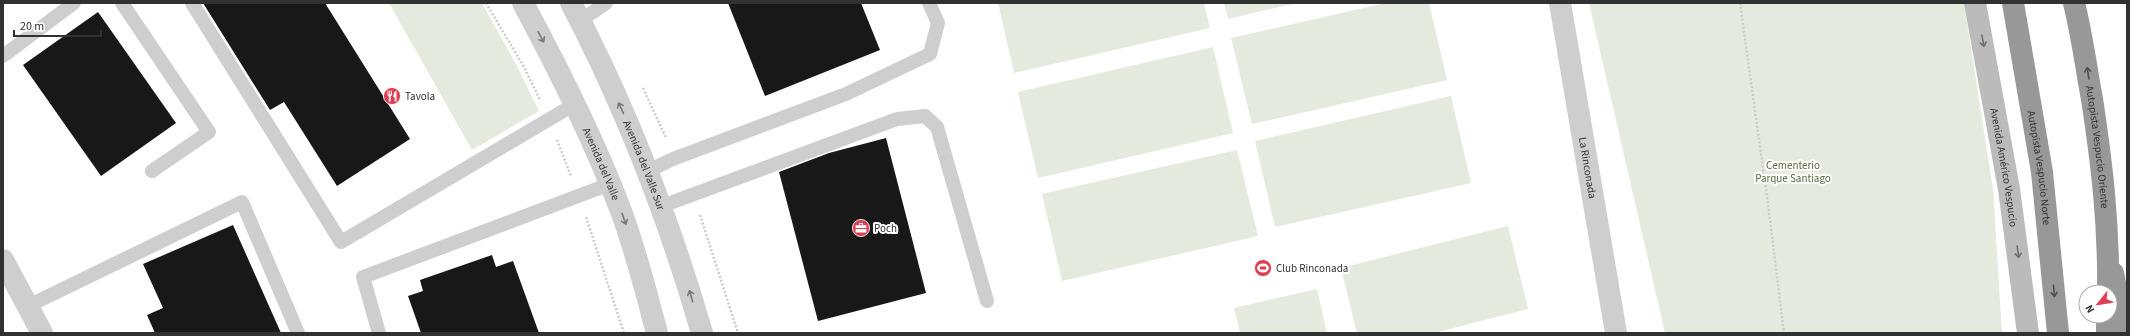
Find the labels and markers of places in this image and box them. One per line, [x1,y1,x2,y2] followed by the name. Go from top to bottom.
[382,86,402,106] restaurant icon: Tavola
[405,89,435,104] place label: Tavola
[851,218,871,238] office icon: Poch
[874,221,897,236] place label: Poch
[1253,258,1273,278] sports icon: Club Rinconada
[1276,261,1348,276] place label: Club Rinconada

